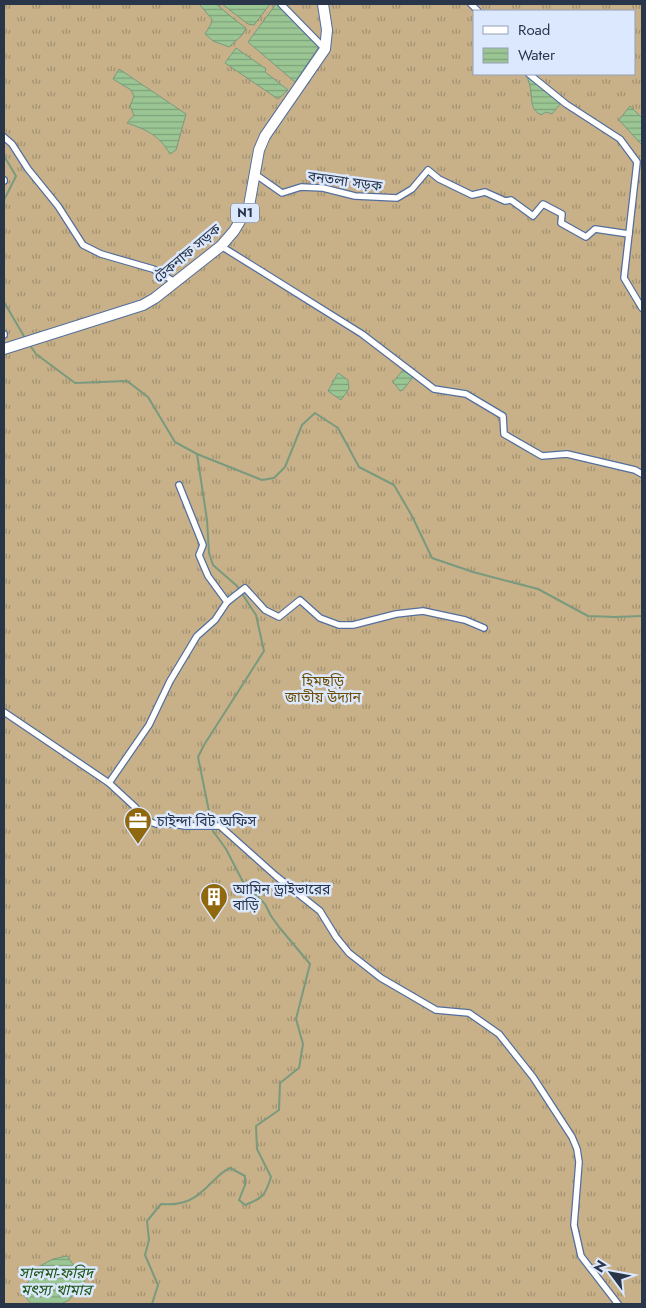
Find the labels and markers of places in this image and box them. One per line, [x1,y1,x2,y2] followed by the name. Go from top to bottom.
[123,806,153,845] office icon: চাইন্দা বিট অফিস
[156,811,256,831] place label: চাইন্দা বিট অফিস
[232,879,331,915] place label: আমিন ড্রাইভারের বাড়ি
[199,882,229,921] building icon: আমিন ড্রাইভারের বাড়ি

